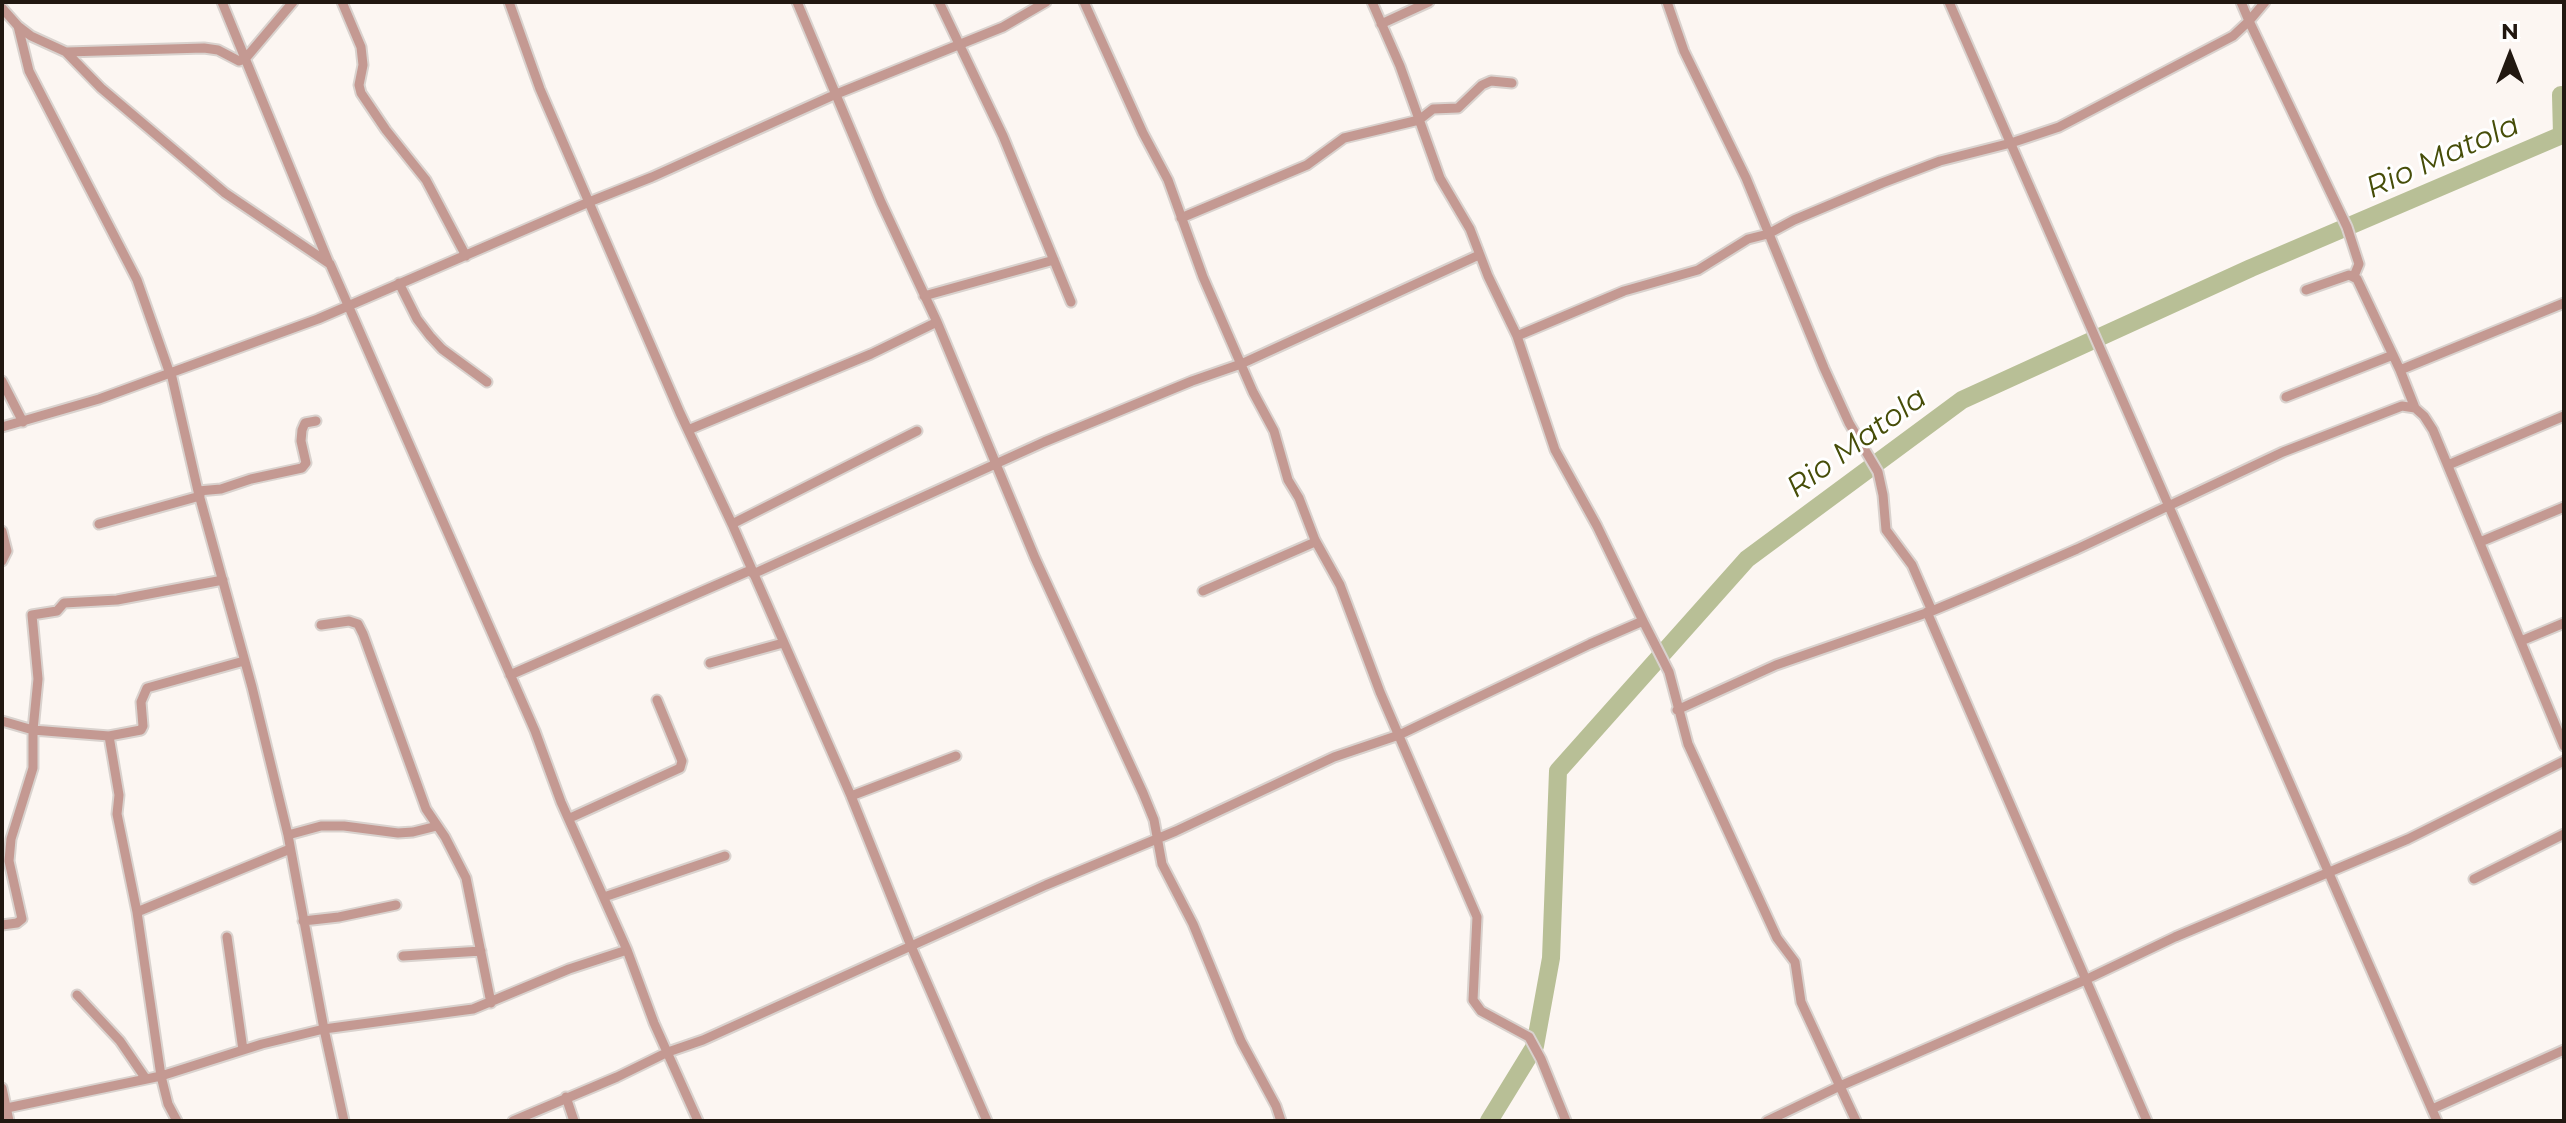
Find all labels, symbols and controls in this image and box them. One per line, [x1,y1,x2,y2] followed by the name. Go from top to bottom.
[2470,16,2550,96] north arrow
[2501,18,2519,45] text: N
[2361,107,2525,207] water label: Rio Matola
[1780,380,1934,506] water label: Rio Matola

